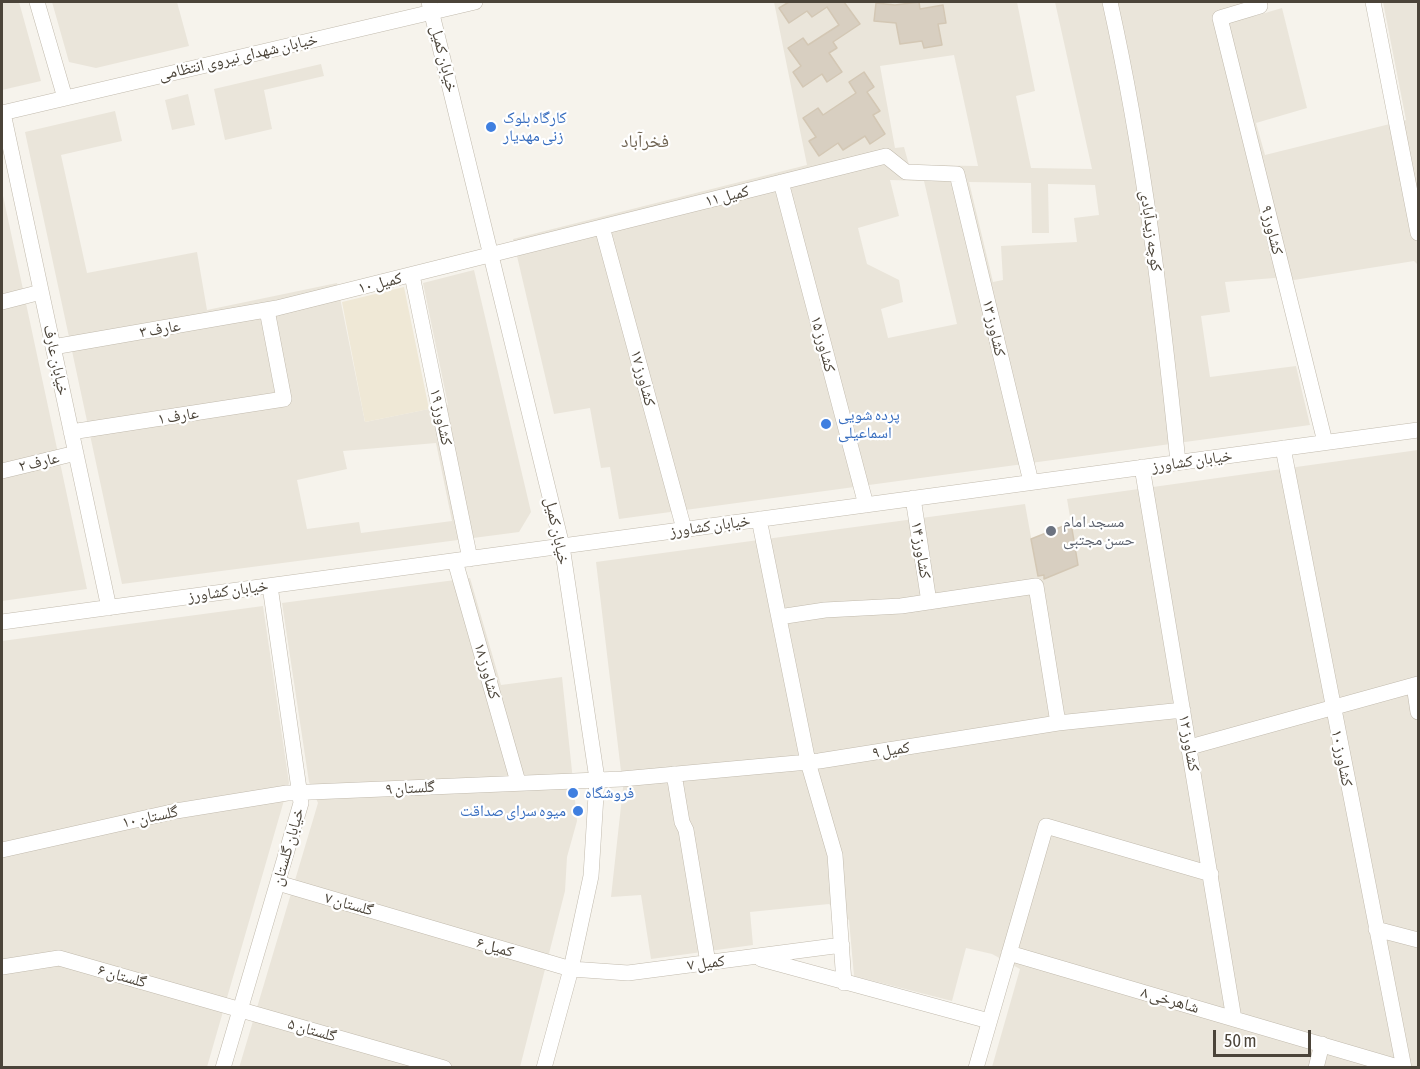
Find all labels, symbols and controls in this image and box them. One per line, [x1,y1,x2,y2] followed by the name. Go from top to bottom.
[426,23,462,95] street label: خیابان کمیل
[157,29,319,85] street label: خیابان شهدای نیروی انتظامی
[503,108,567,146] place label: کارگاه بلوک زنی مهدیار
[484,120,498,134] marker: کارگاه بلوک زنی مهدیار
[621,130,669,152] district label: فخرآباد
[703,181,751,211] street label: کمیل ۱۱
[1136,189,1166,273] street label: کوچه زیدآبادی
[1257,203,1287,257] street label: کشاورز ۹
[356,268,404,298] street label: کمیل ۱۰
[978,298,1010,358] street label: کشاورز ۱۳
[806,314,840,374] street label: کشاورز ۱۵
[138,316,182,342] street label: عارف ۳
[39,323,73,397] street label: خیابان عارف
[626,348,660,408] street label: کشاورز ۱۷
[426,387,456,447] street label: کشاورز ۱۹
[156,403,200,429] street label: عارف ۱
[838,405,900,443] place label: پرده شویی اسماعیلی
[819,417,833,431] marker: پرده شویی اسماعیلی
[1150,446,1234,476] street label: خیابان کشاورز
[17,448,61,476] street label: عارف ۲
[540,496,574,566] street label: خیابان کمیل
[668,511,752,541] street label: خیابان کشاورز
[1063,512,1135,550] place label: مسجد امام حسن مجتبی
[907,520,935,580] street label: کشاورز ۱۴
[1044,524,1058,538] marker: مسجد امام حسن مجتبی
[186,576,270,606] street label: خیابان کشاورز
[470,641,504,701] street label: کشاورز ۱۸
[1175,713,1203,773] street label: کشاورز ۱۲
[1327,728,1357,788] street label: کشاورز ۱۰
[871,738,911,762] street label: کمیل ۹
[385,777,435,799] street label: گلستان ۹
[585,783,634,803] place label: فروشگاه
[566,786,580,800] marker: فروشگاه
[460,801,566,821] place label: میوه سرای صداقت
[120,802,180,832] street label: گلستان ۱۰
[571,804,585,818] marker: میوه سرای صداقت
[268,806,308,888] street label: خیابان گلستان
[322,888,376,920] street label: گلستان ۷
[474,933,516,961] street label: کمیل ۶
[686,951,726,975] street label: کمیل ۷
[95,960,149,992] street label: گلستان ۶
[1139,983,1201,1017] street label: شاهرخی ۸
[285,1014,339,1046] street label: گلستان ۵
[1216,1018,1314,1056] scale bar
[1224,1030,1256,1051] text: 50 m

